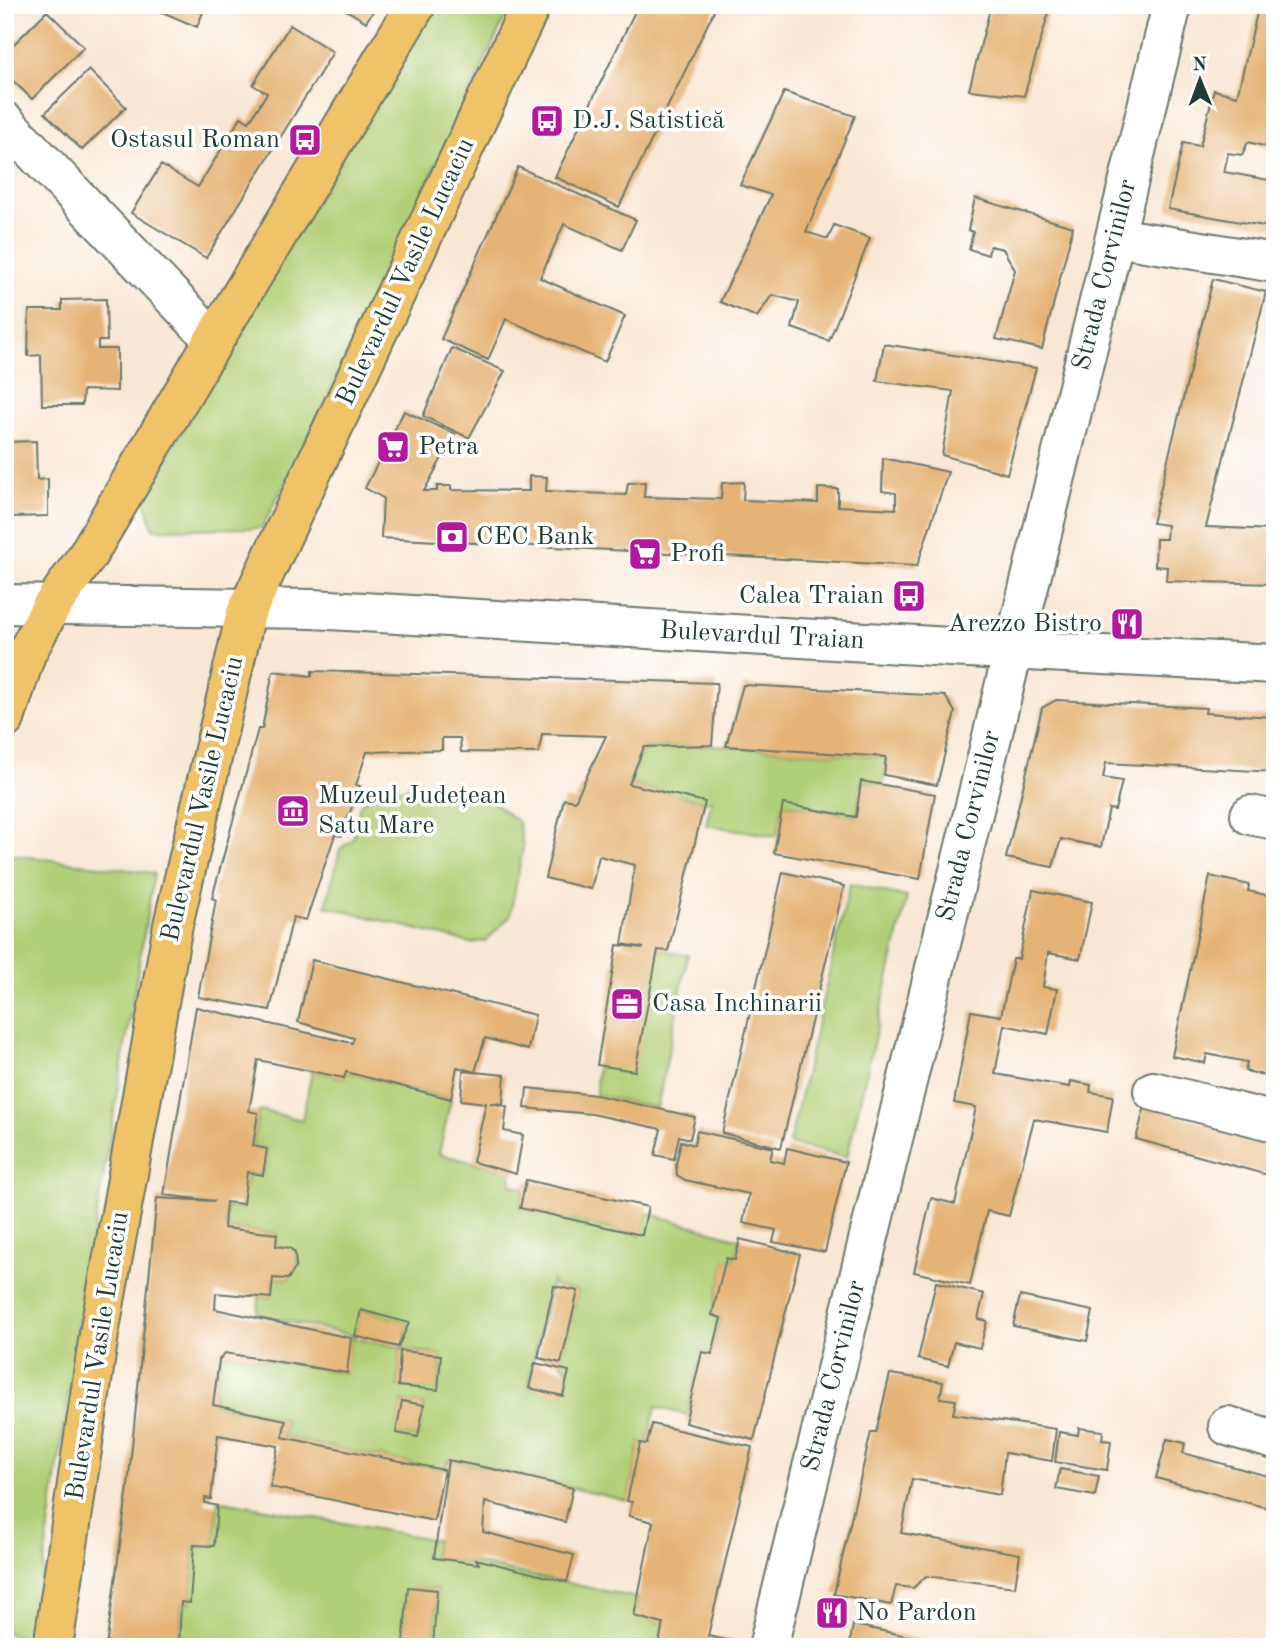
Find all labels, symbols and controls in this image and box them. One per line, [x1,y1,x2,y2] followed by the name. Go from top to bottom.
[1164,46,1234,116] north arrow
[1192,56,1208,75] text: N
[528,102,566,140] bus stop icon: D.J. Satistică
[572,108,725,134] place label: D.J. Satistică
[286,121,324,159] bus stop icon: Ostasul Roman
[110,127,280,153] place label: Ostasul Roman
[332,134,480,410] street label: Bulevardul Vasile Lucaciu
[1069,177,1141,373] street label: Strada Corvinilor
[374,428,412,466] supermarket icon: Petra
[418,434,479,460] place label: Petra
[433,518,471,556] bank icon: CEC Bank
[476,524,594,550] place label: CEC Bank
[626,535,664,573] supermarket icon: Profi
[670,541,725,567] place label: Profi
[890,577,928,615] bus stop icon: Calea Traian
[739,583,884,609] place label: Calea Traian
[1108,605,1146,643] restaurant icon: Arezzo Bistro
[948,611,1102,637] place label: Arezzo Bistro
[659,618,865,654] street label: Bulevardul Traian
[157,654,249,944] street label: Bulevardul Vasile Lucaciu
[933,728,1005,924] street label: Strada Corvinilor
[318,783,507,839] place label: Muzeul Județean Satu Mare
[274,792,312,830] museum icon: Muzeul Județean Satu Mare
[608,985,646,1023] office icon: Casa Inchinarii
[652,991,822,1017] place label: Casa Inchinarii
[62,1210,134,1502] street label: Bulevardul Vasile Lucaciu
[798,1278,870,1474] street label: Strada Corvinilor
[813,1594,851,1632] restaurant icon: No Pardon
[856,1600,977,1626] place label: No Pardon

